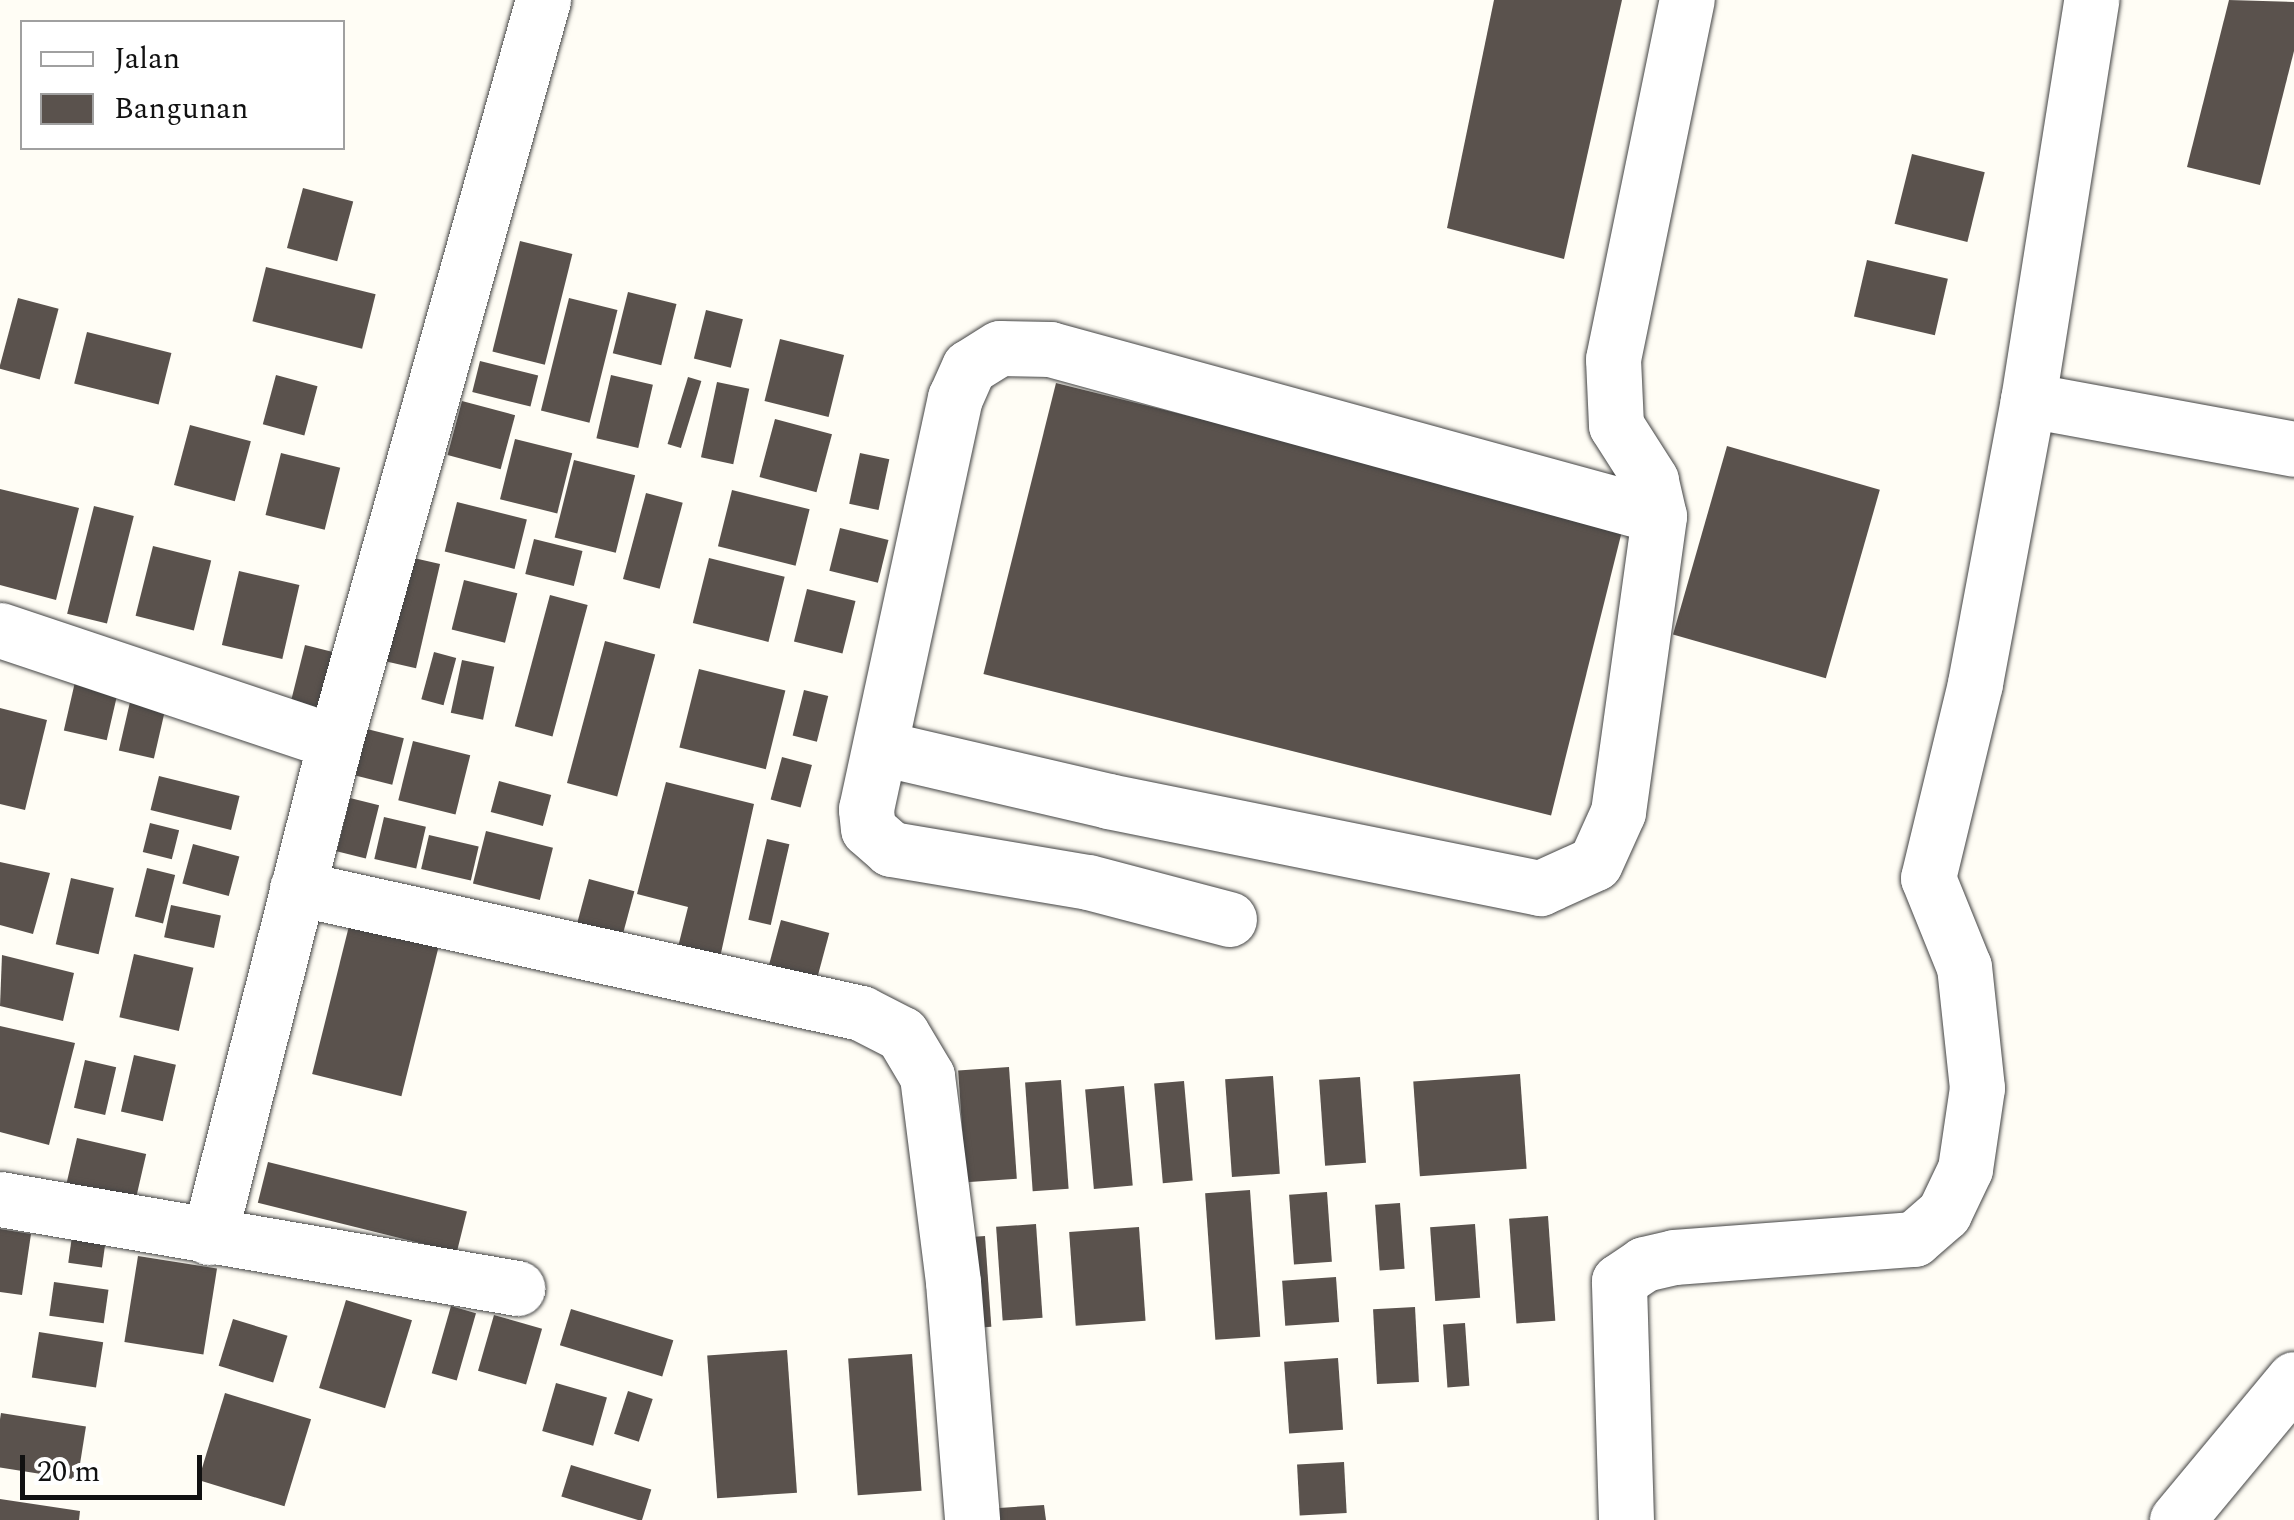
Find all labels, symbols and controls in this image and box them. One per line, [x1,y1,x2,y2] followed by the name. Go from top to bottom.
[20,20,345,150] legend
[114,36,180,82] text: Jalan
[114,86,248,132] text: Bangunan
[25,1435,208,1497] scale bar
[37,1449,100,1495] text: 20 m

